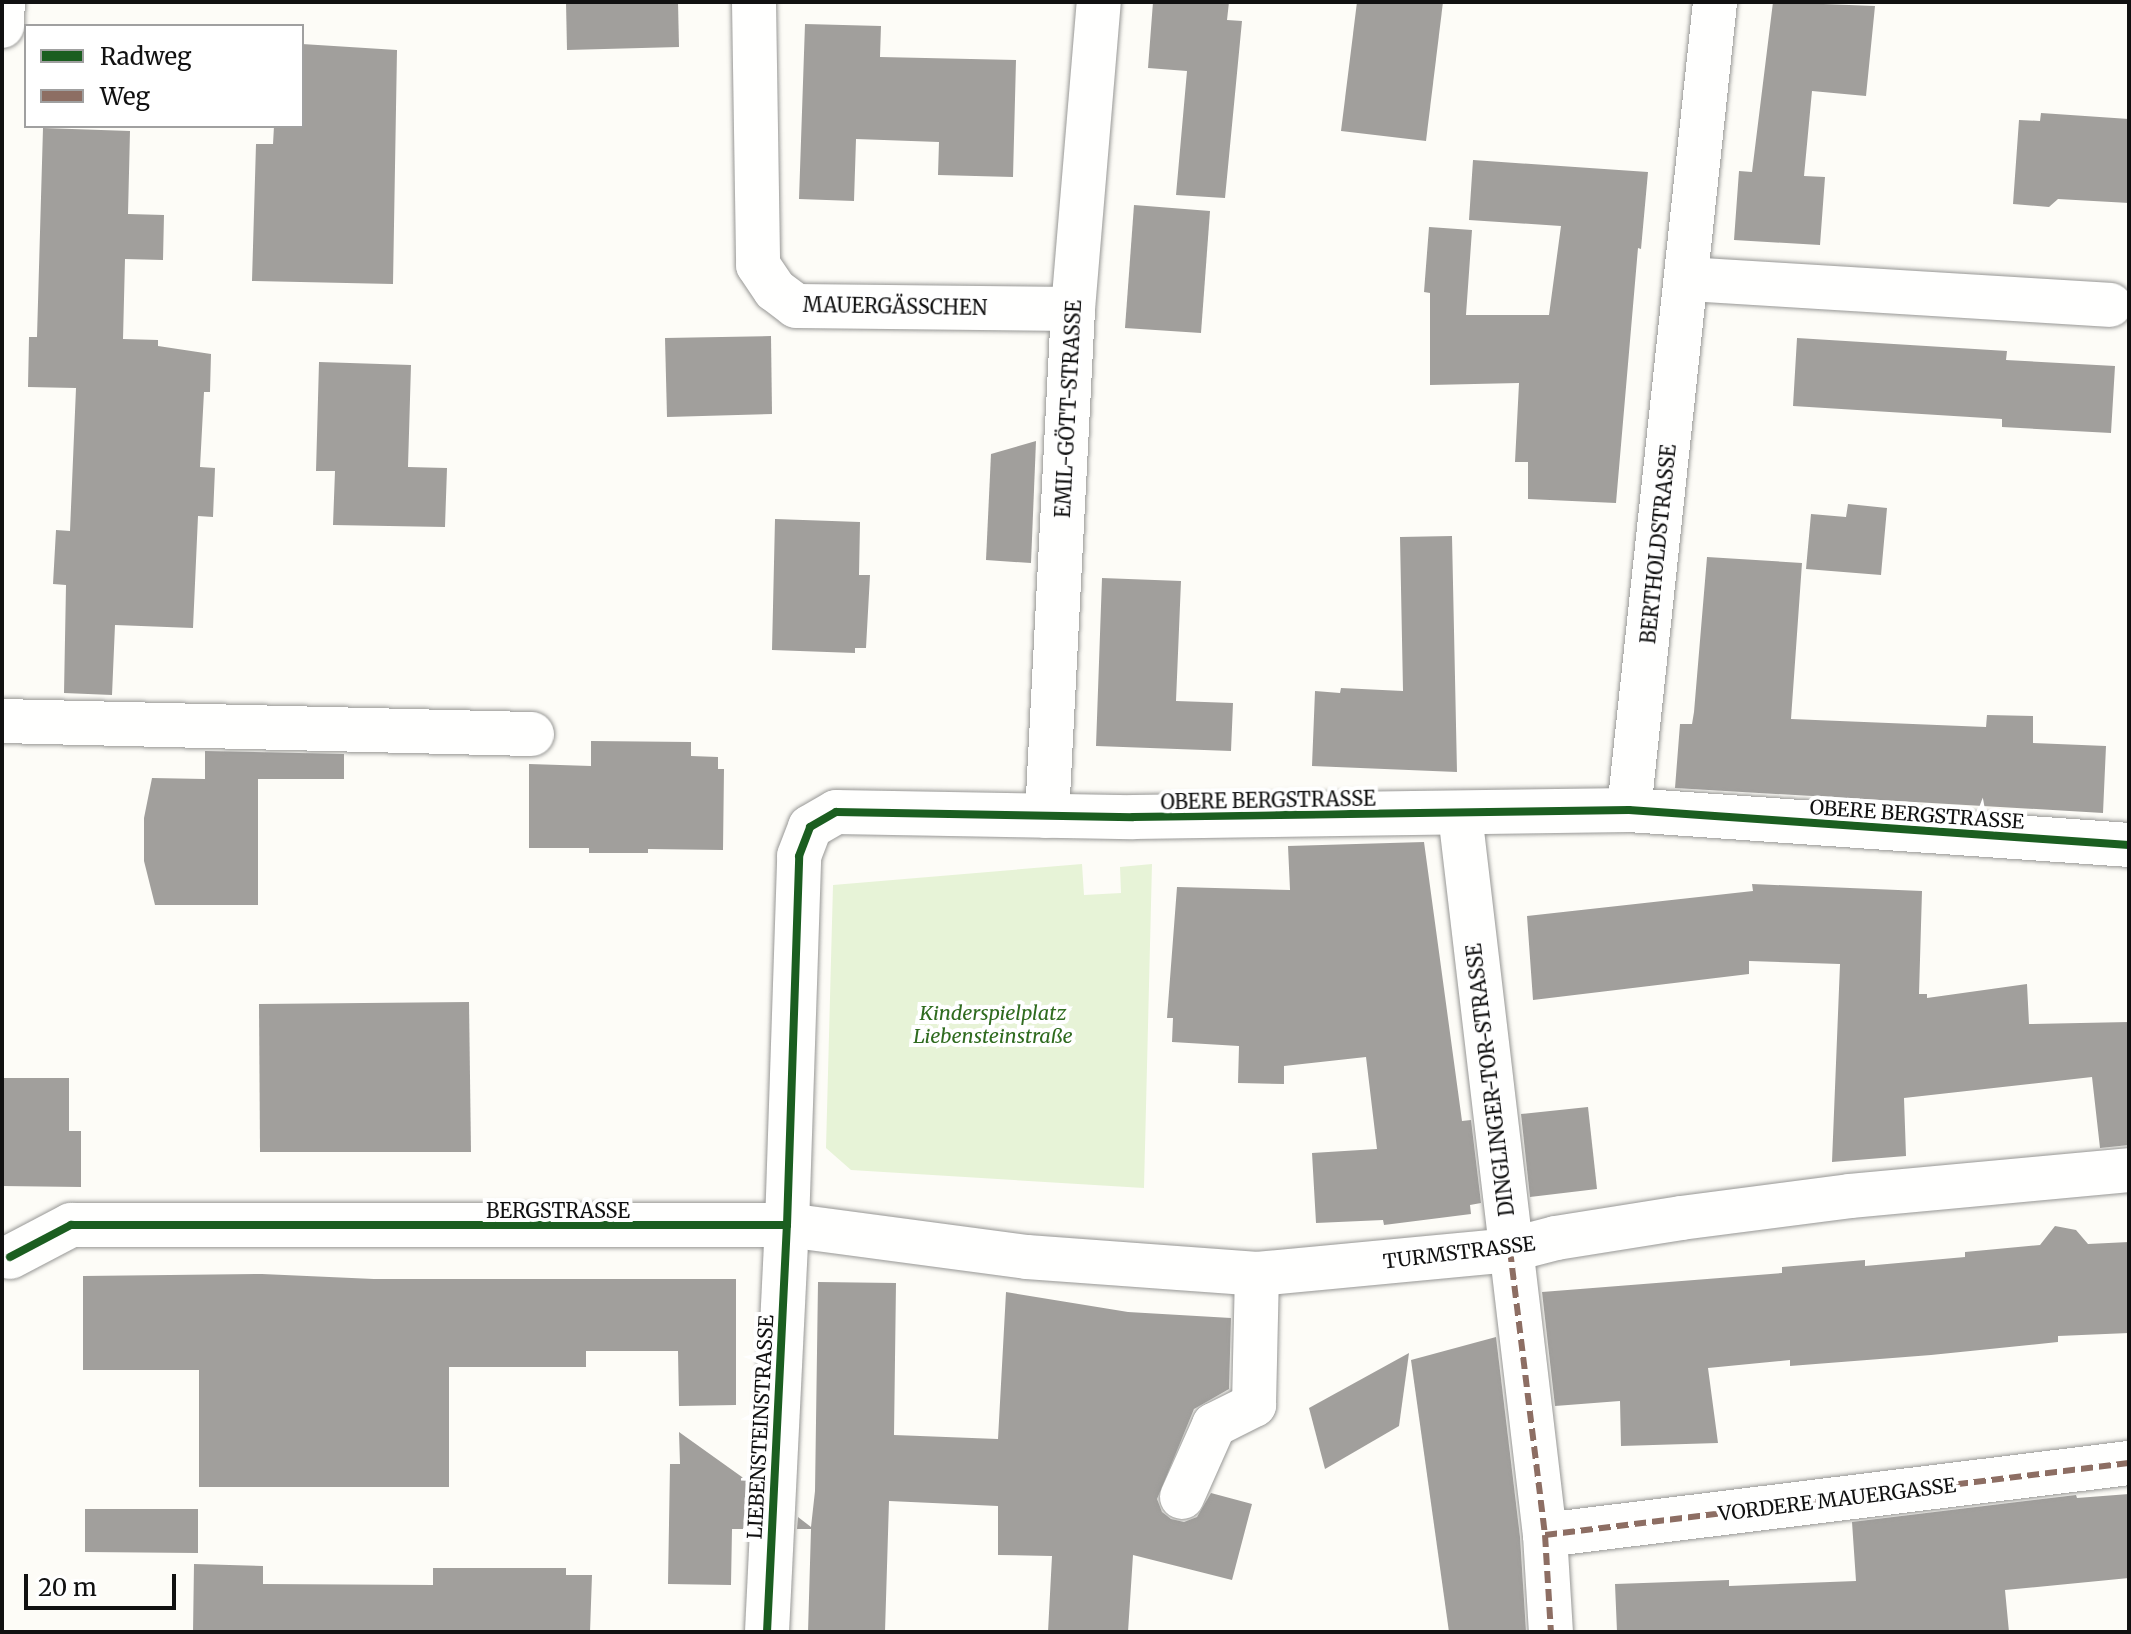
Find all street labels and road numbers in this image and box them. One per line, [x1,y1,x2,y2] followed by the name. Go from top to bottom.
[803,292,987,320] street label: MAUERGÄSSCHEN
[1050,299,1086,519] street label: EMIL-GÖTT-STRASSE
[1636,443,1680,645] street label: BERTHOLDSTRASSE
[1160,786,1376,814] street label: OBERE BERGSTRASSE
[1809,795,2025,833] street label: OBERE BERGSTRASSE
[1461,942,1519,1218] street label: DINGLINGER-TOR-STRASSE
[486,1198,630,1222] street label: BERGSTRASSE
[1382,1231,1536,1273] street label: TURMSTRASSE
[742,1314,778,1540] street label: LIEBENSTEINSTRASSE
[1717,1473,1957,1525] street label: VORDERE MAUERGASSE

